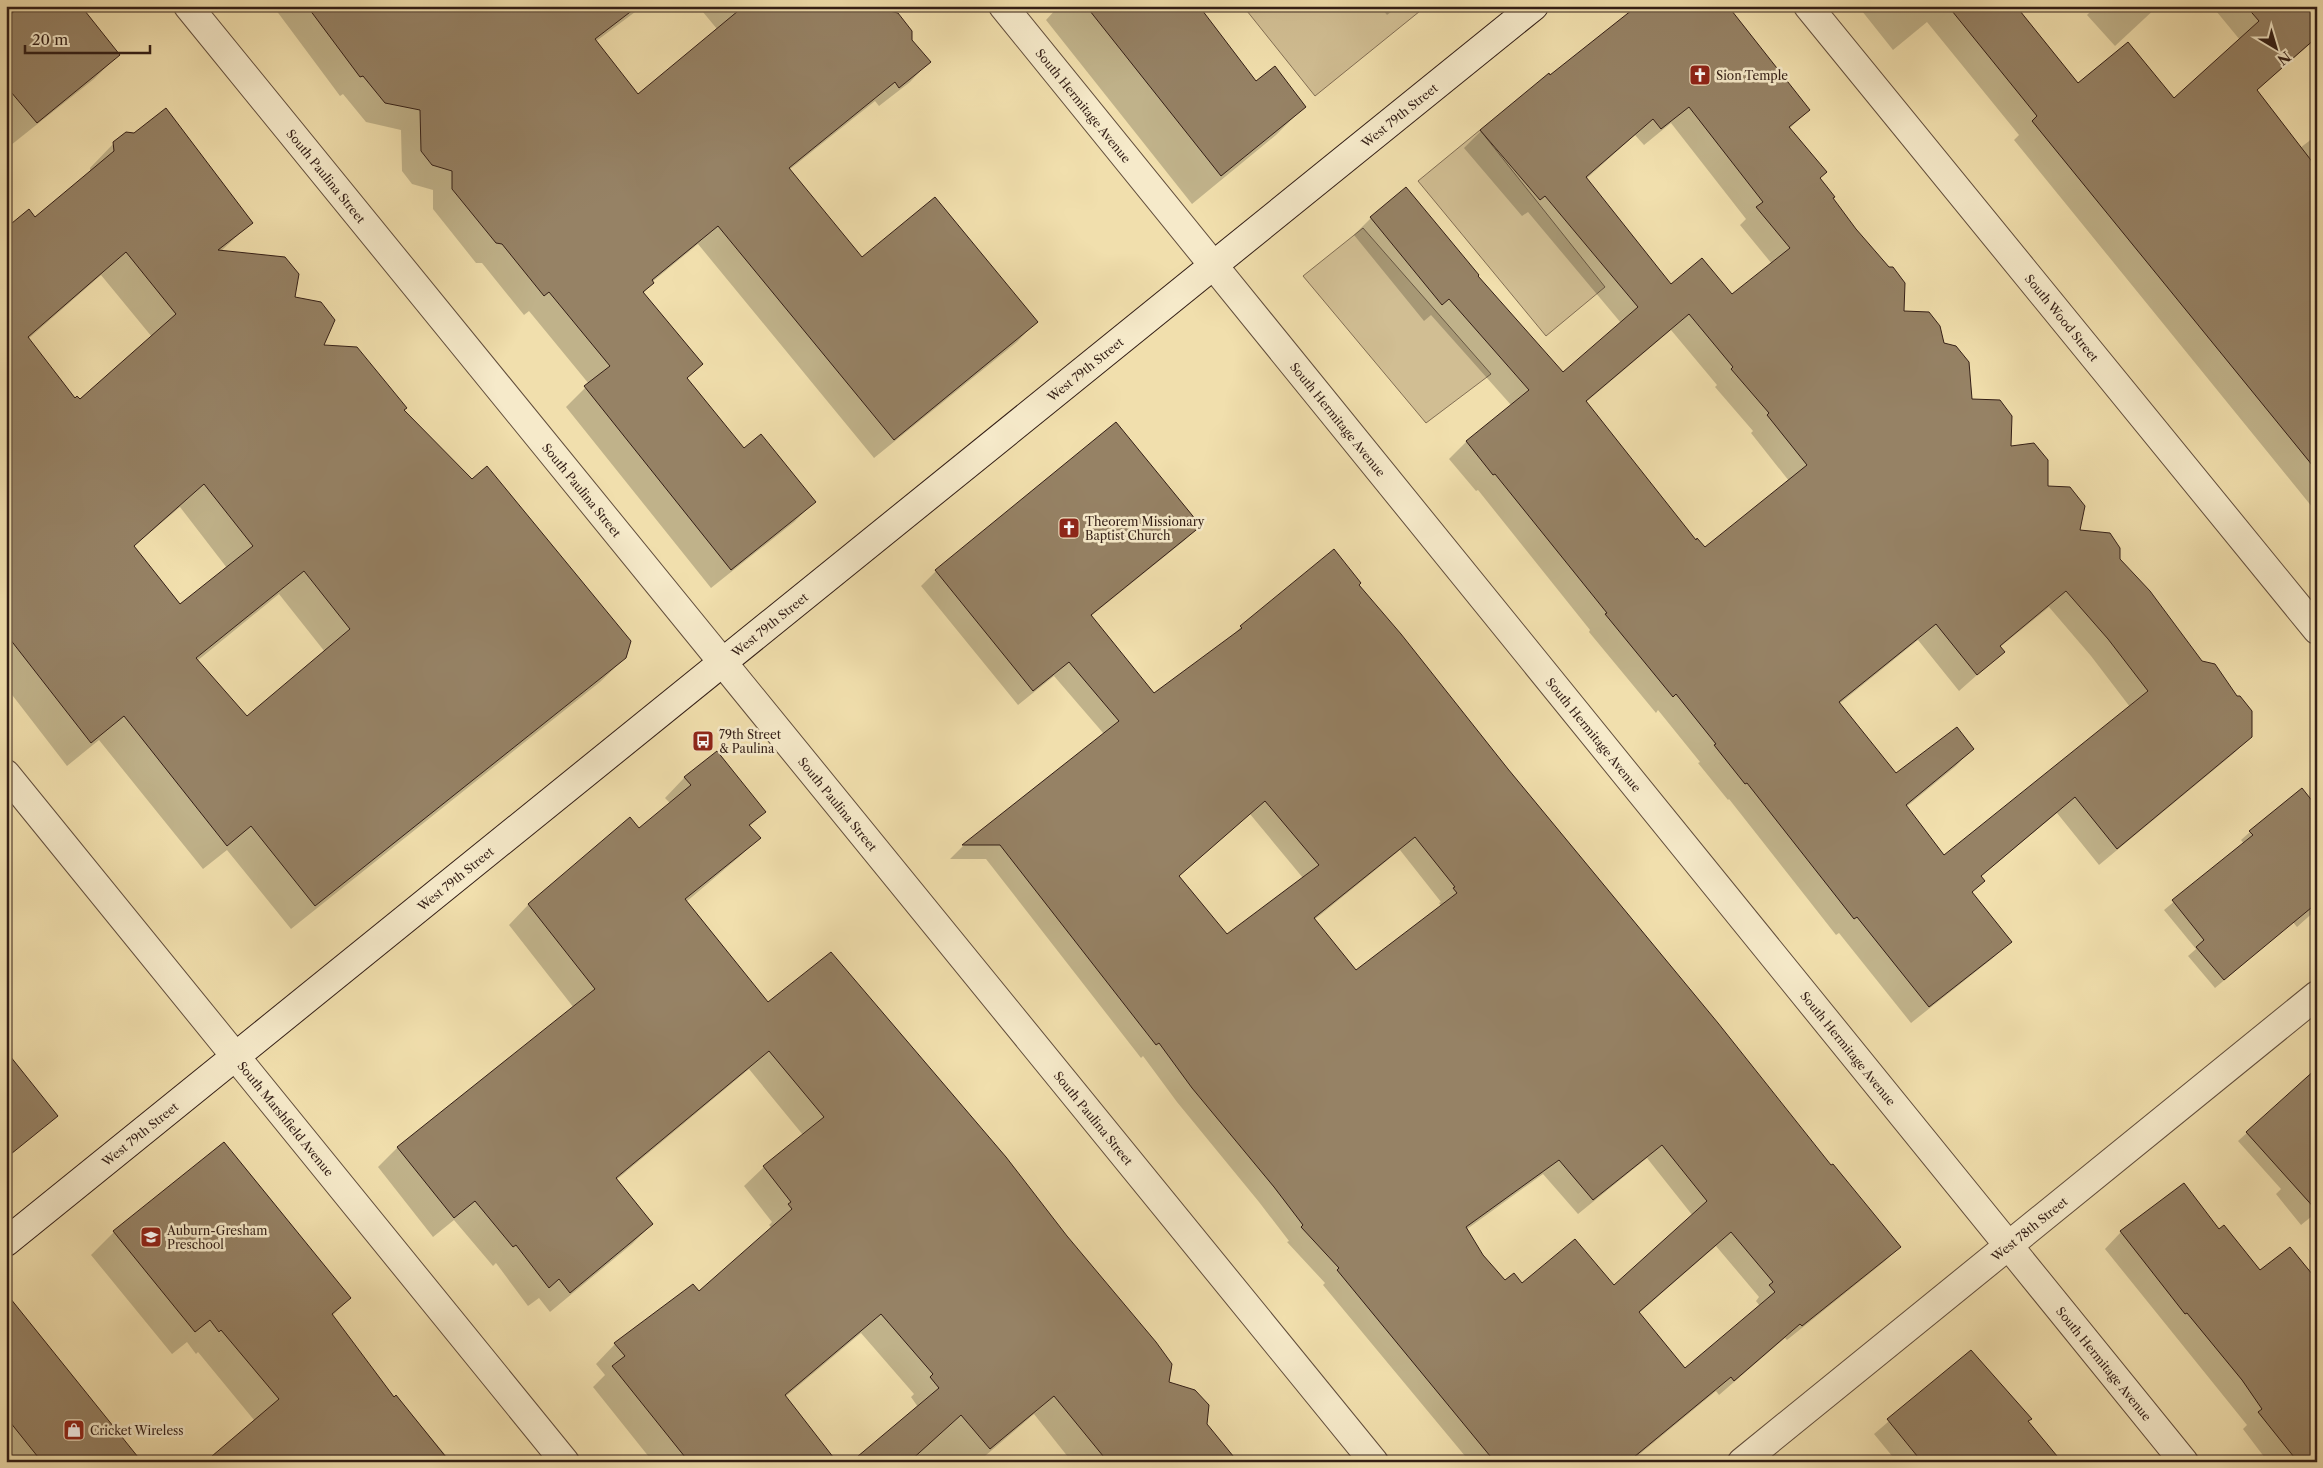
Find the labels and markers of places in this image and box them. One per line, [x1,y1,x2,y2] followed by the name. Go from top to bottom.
[1688,63,1712,87] church icon: Sion Temple
[1716,68,1788,83] place label: Sion Temple
[1085,514,1205,543] place label: Theorem Missionary Baptist Church
[1057,516,1081,540] church icon: Theorem Missionary Baptist Church
[719,727,782,756] place label: 79th Street & Paulina
[691,729,715,753] bus stop icon: 79th Street & Paulina
[166,1223,267,1252] place label: Auburn-Gresham Preschool
[139,1225,163,1249] school or university icon: Auburn-Gresham Preschool
[62,1418,86,1442] shop icon: Cricket Wireless
[90,1423,184,1438] place label: Cricket Wireless

